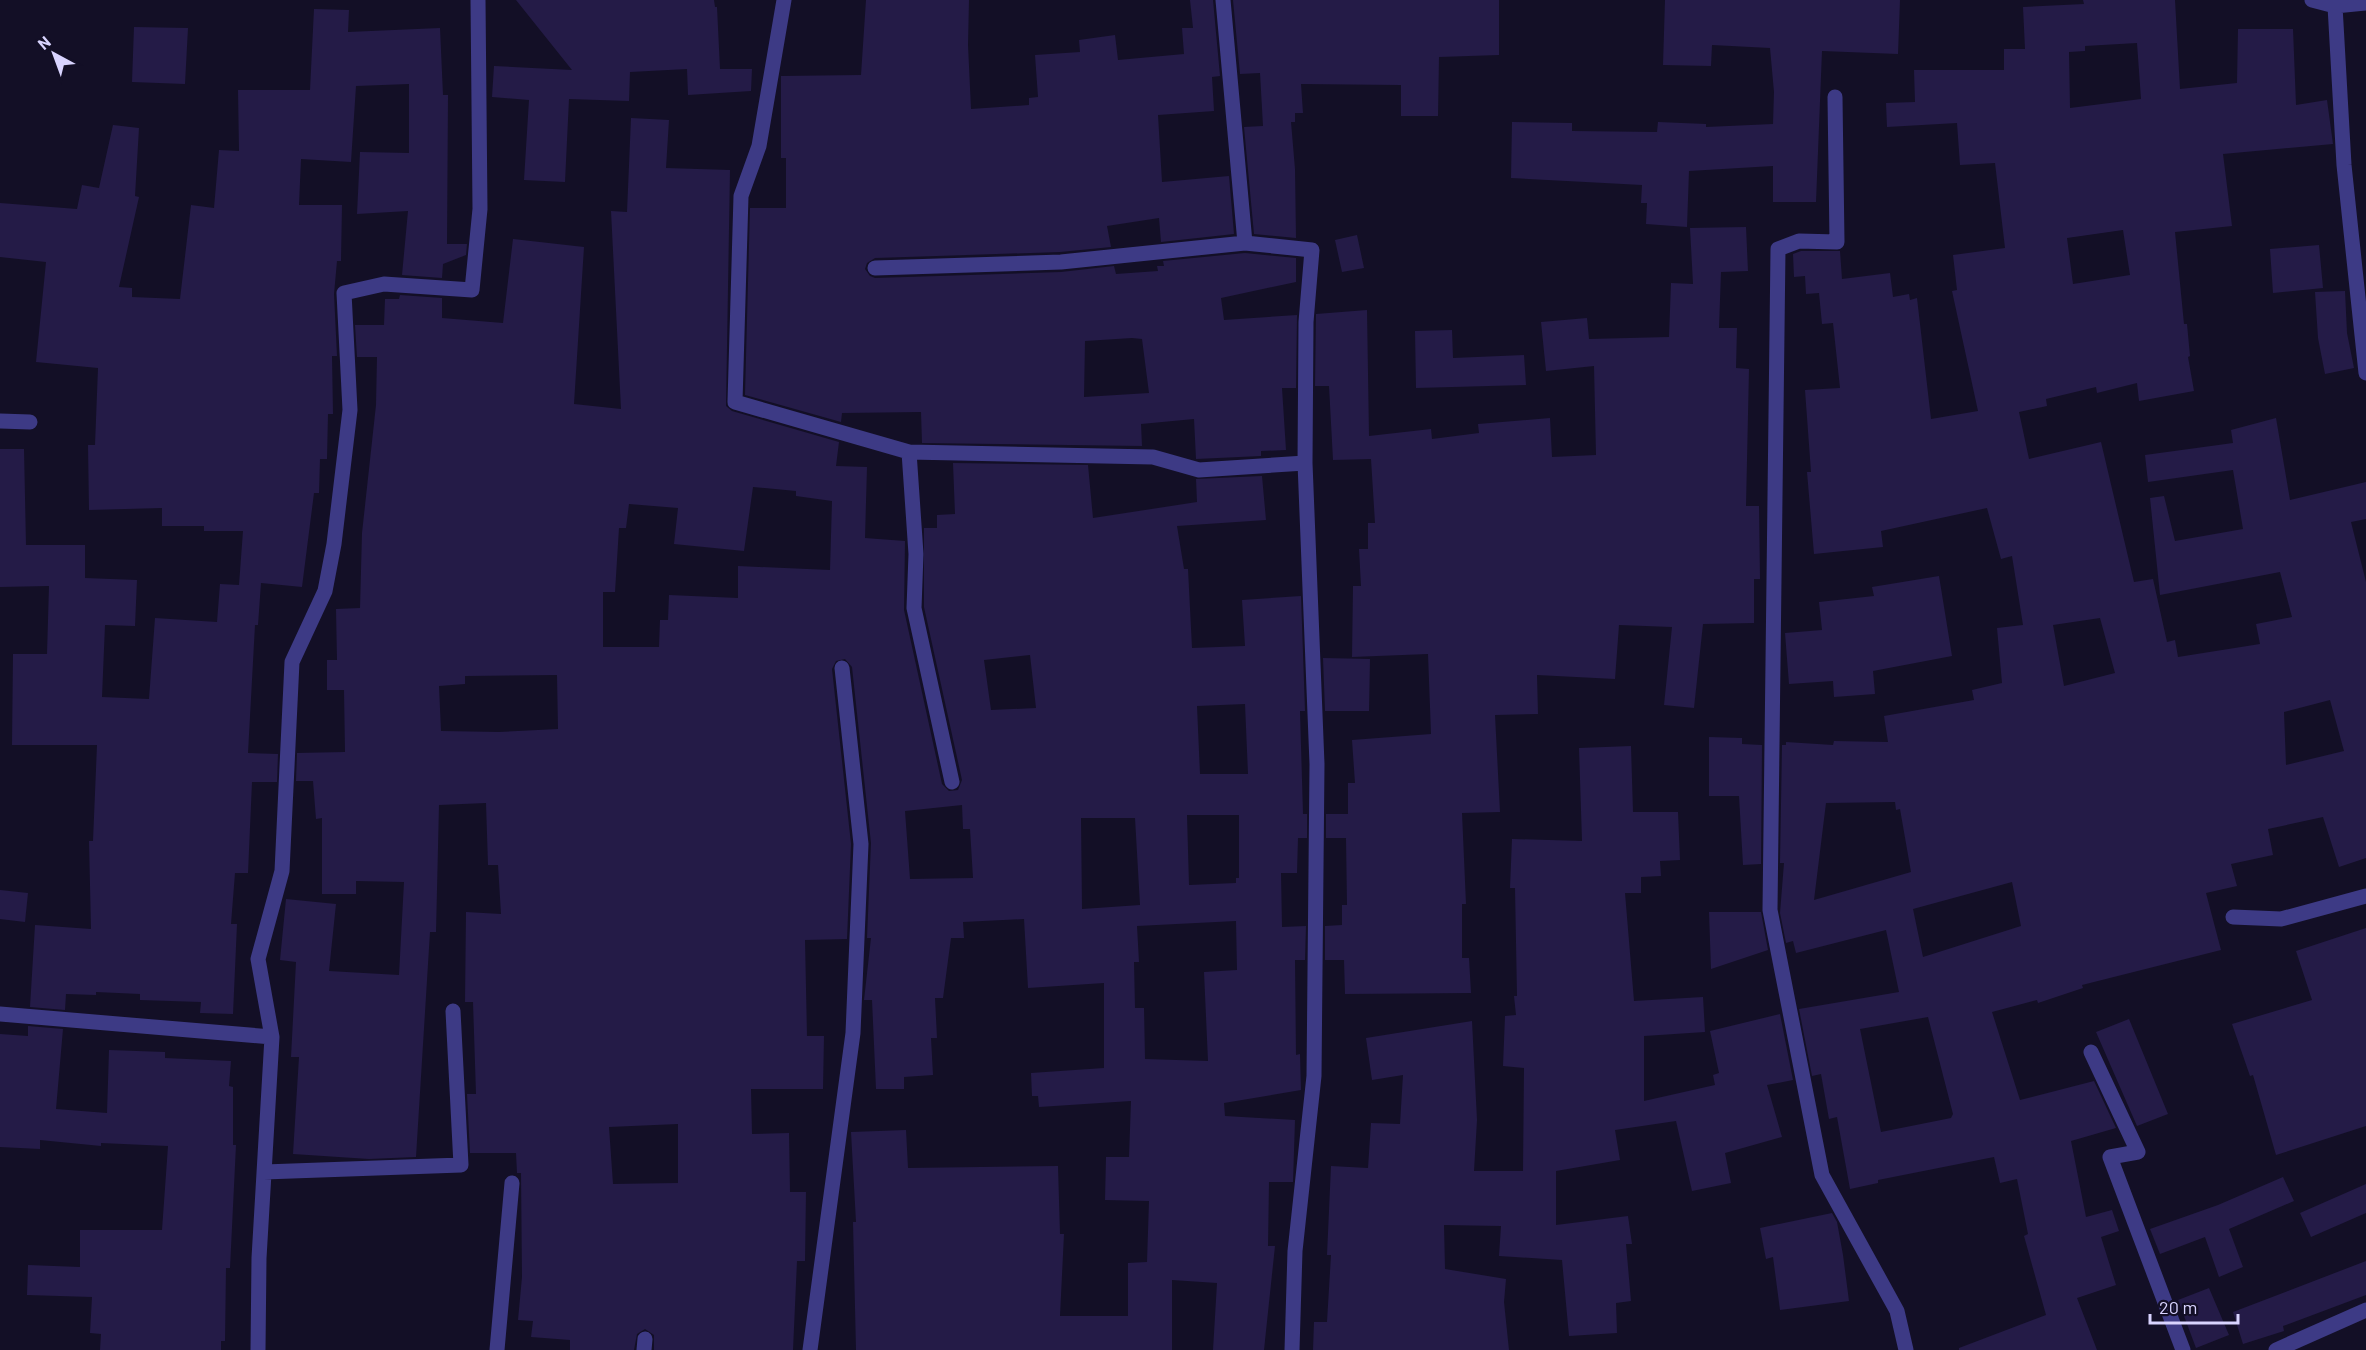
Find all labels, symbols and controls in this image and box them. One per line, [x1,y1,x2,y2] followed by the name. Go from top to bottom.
[24,24,84,84] north arrow
[34,32,54,53] text: N
[2150,1287,2238,1325] scale bar
[2159,1296,2197,1318] text: 20 m

